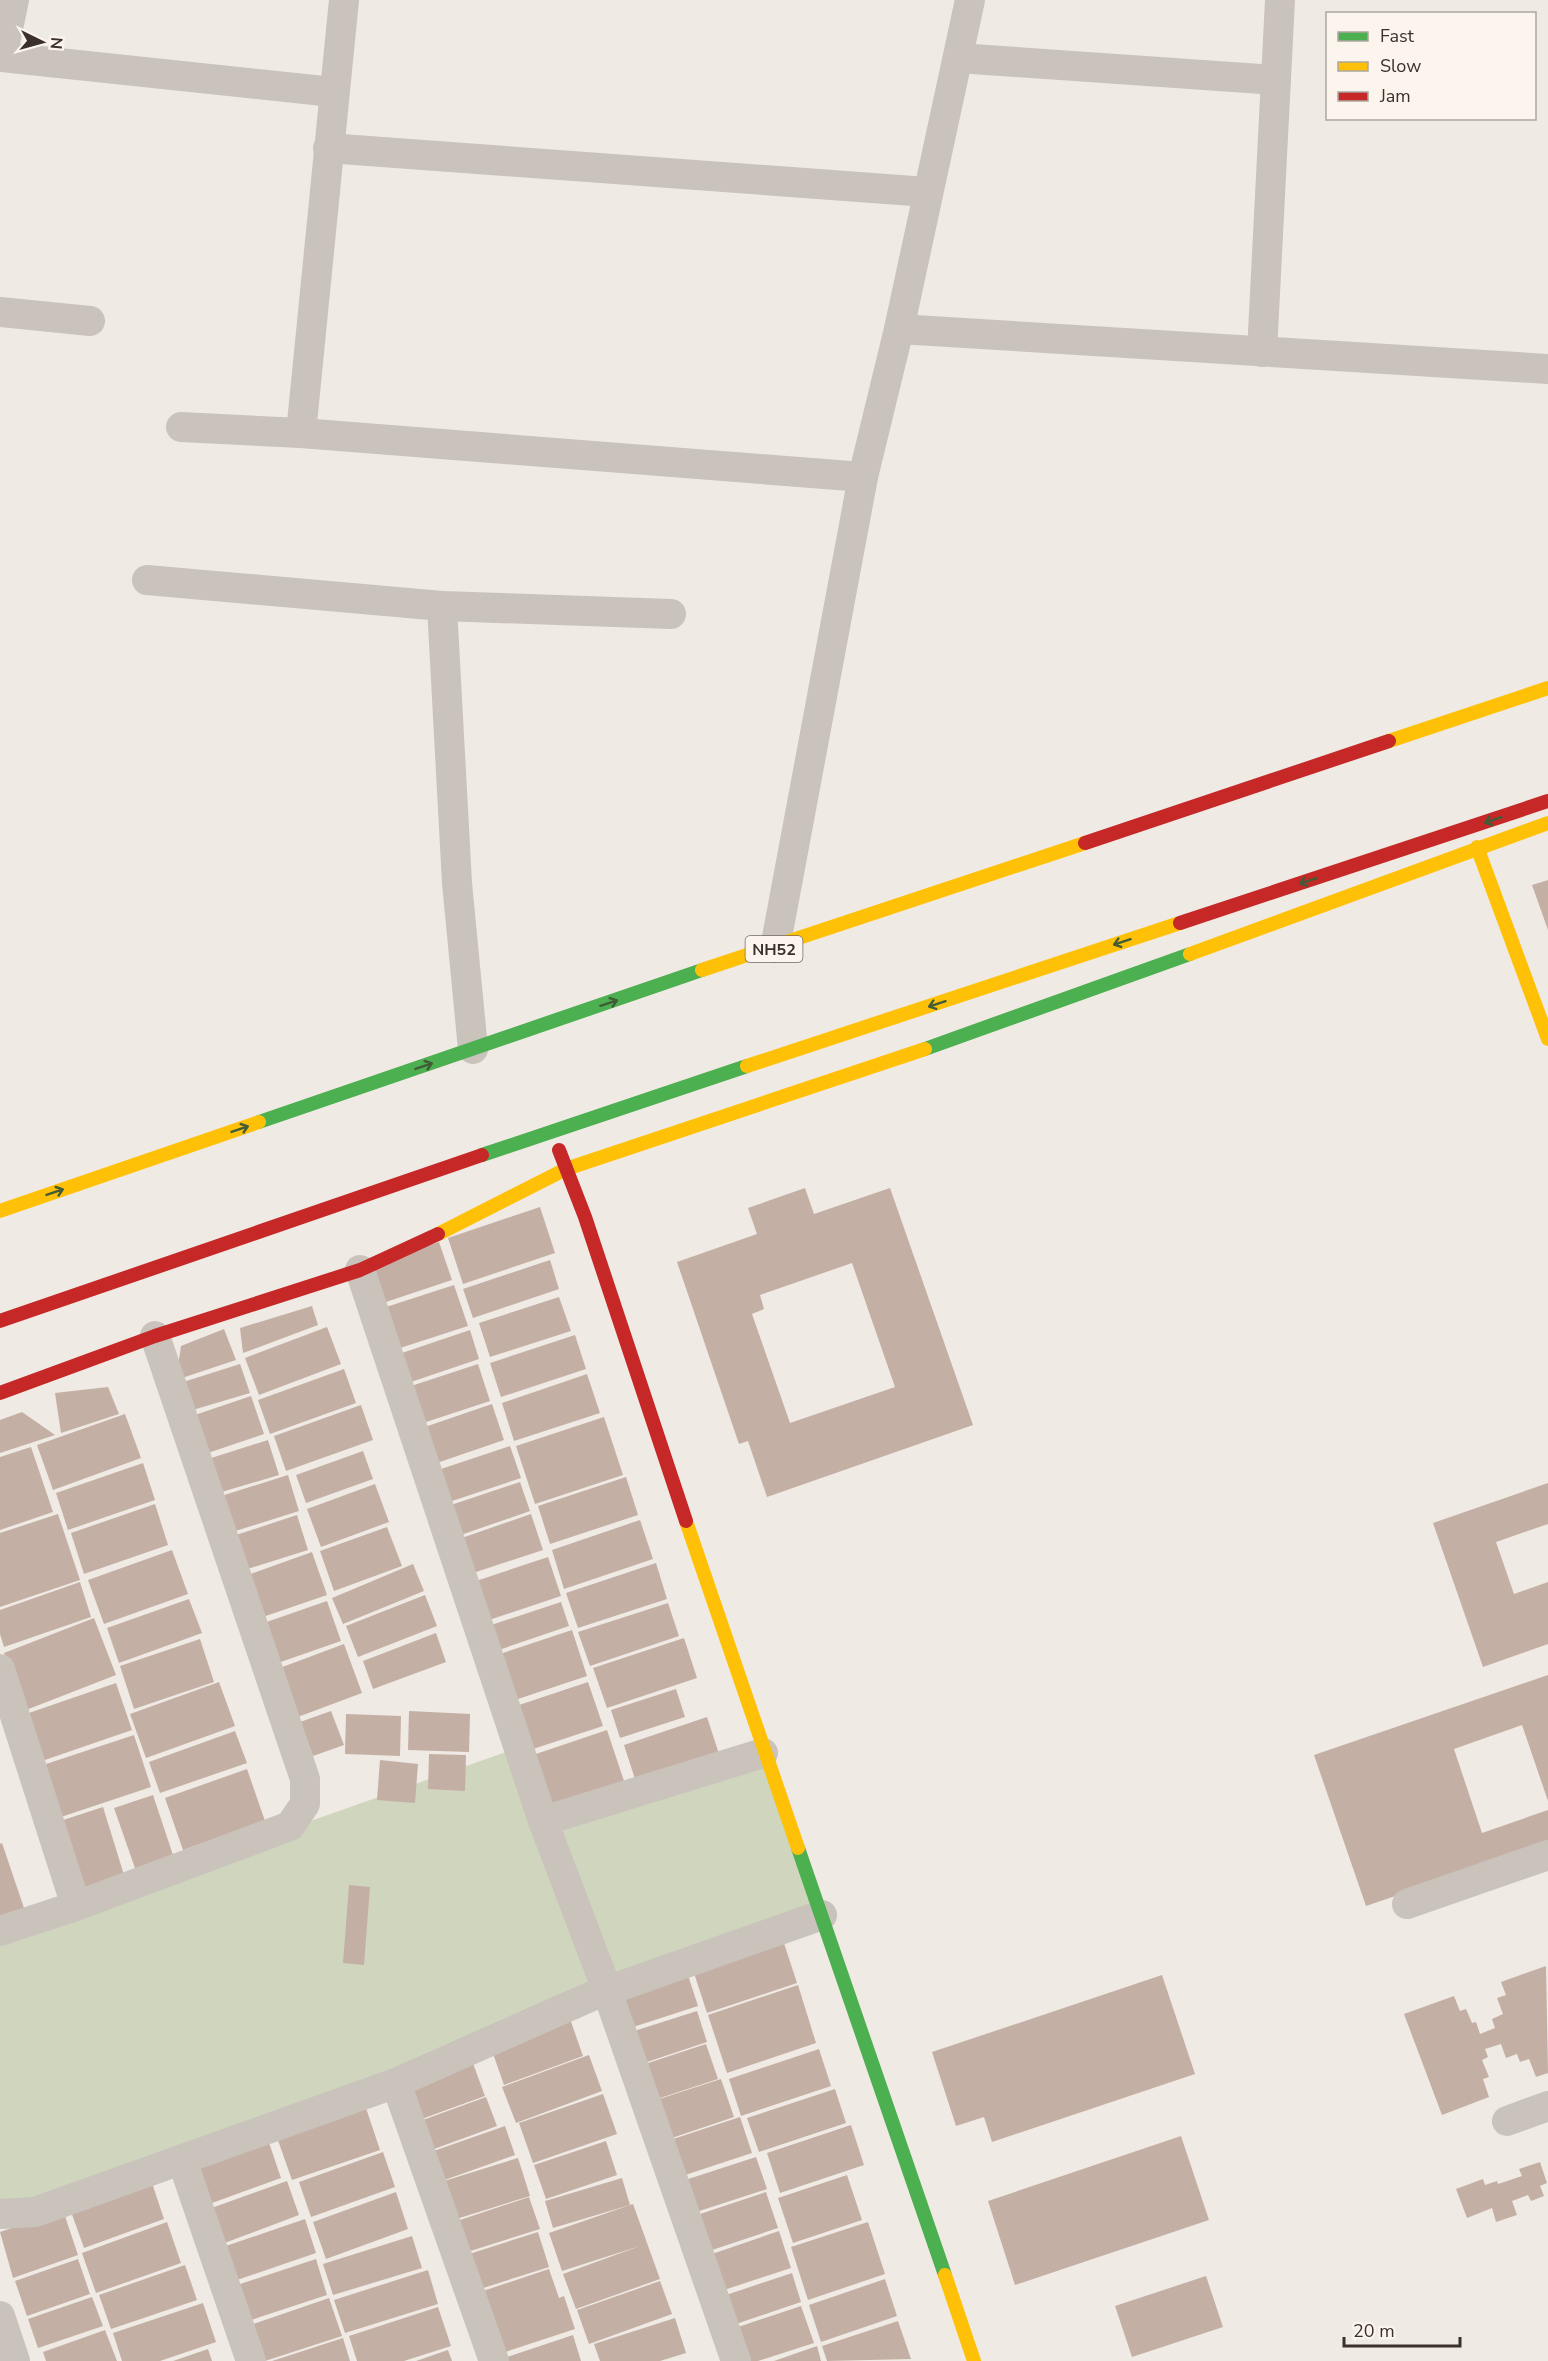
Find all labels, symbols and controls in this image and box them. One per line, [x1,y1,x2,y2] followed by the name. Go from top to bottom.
[12,12,72,72] north arrow
[1326,12,1536,120] legend
[1380,24,1415,48] text: Fast
[44,36,67,50] text: N
[1380,54,1421,78] text: Slow
[1379,84,1411,108] text: Jam
[1484,815,1503,826] one-way arrow
[1299,877,1318,888] one-way arrow
[746,936,802,962] road number: NH52
[1114,938,1132,949] one-way arrow
[599,996,618,1007] one-way arrow
[928,999,947,1010] one-way arrow
[414,1059,433,1070] one-way arrow
[230,1123,249,1134] one-way arrow
[45,1186,64,1197] one-way arrow
[1344,2310,1460,2348] scale bar
[1353,2319,1395,2343] text: 20 m

